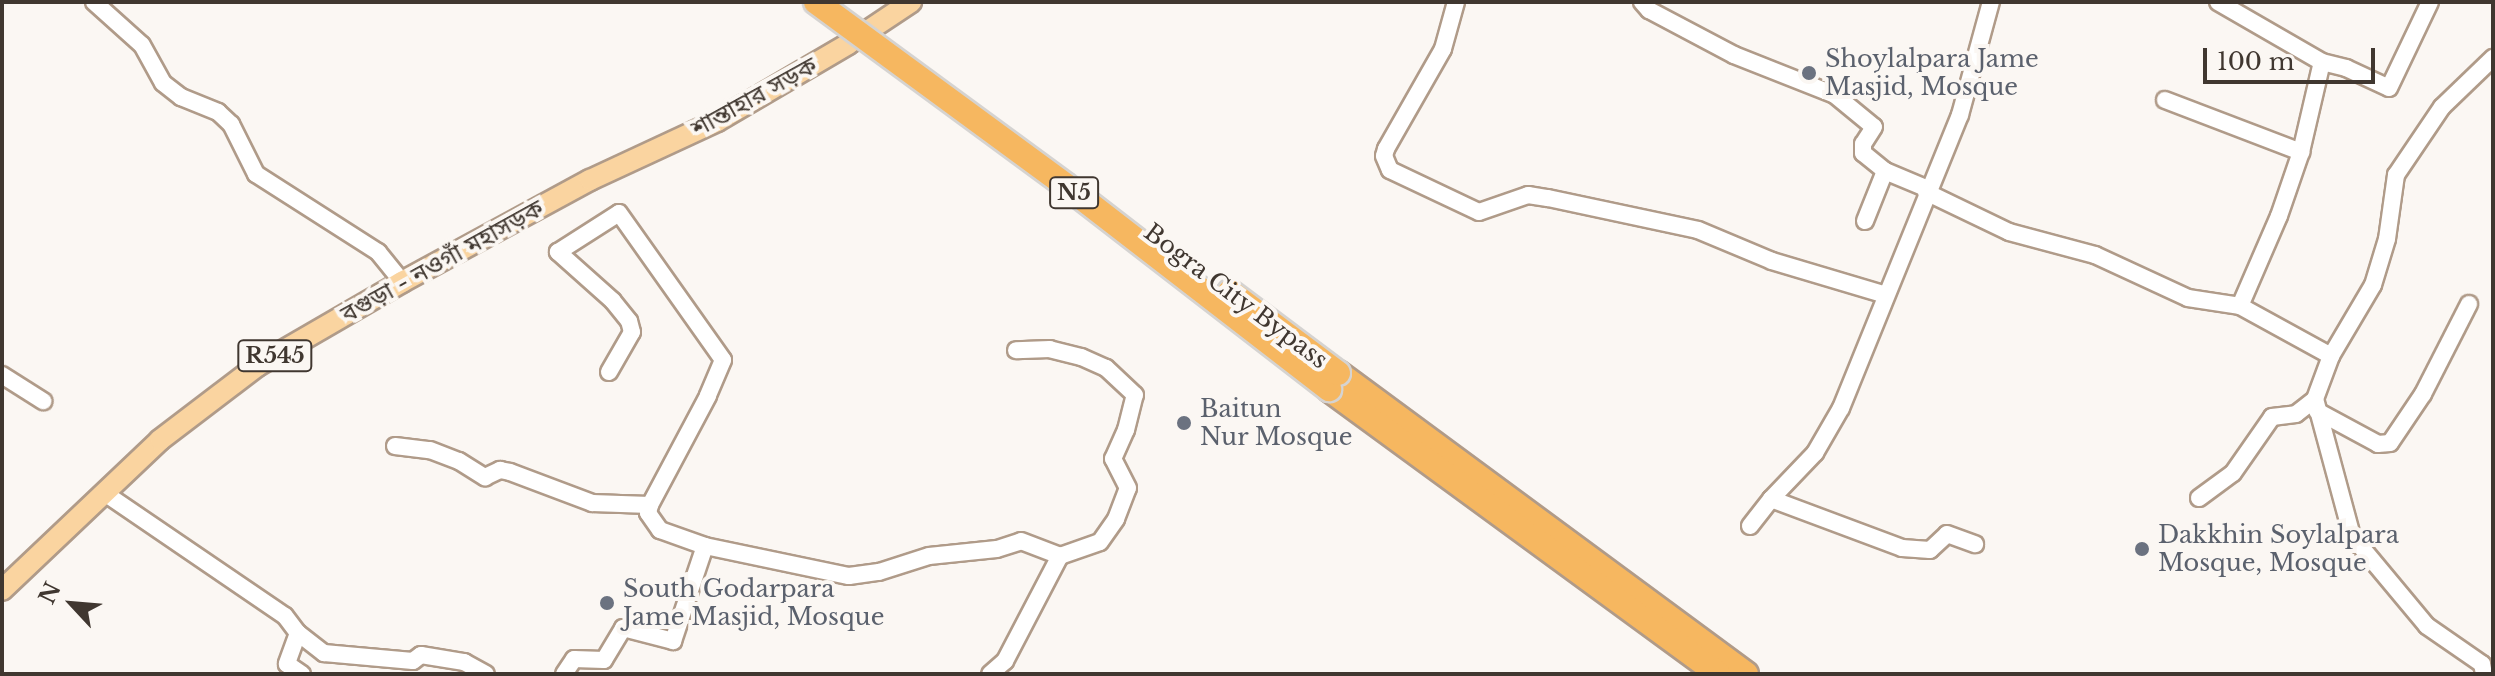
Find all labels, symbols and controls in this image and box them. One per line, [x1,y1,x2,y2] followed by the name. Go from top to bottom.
[2207,32,2379,82] scale bar
[1825,45,2039,101] place label: Shoylalpara Jame Masjid, Mosque
[2217,47,2295,76] text: 100 m
[686,51,822,143] street label: শান্তাহার সড়ক
[1800,64,1818,82] marker: Shoylalpara Jame Masjid, Mosque
[1048,175,1100,211] road number: N5
[336,193,548,329] street label: বগুড়া - নওগাঁ মহাসড়ক
[1138,217,1334,375] street label: Bogra City Bypass
[237,338,313,374] road number: R545
[1200,395,1353,451] place label: Baitun Nur Mosque
[1175,414,1193,432] marker: Baitun Nur Mosque
[2158,521,2399,577] place label: Dakkhin Soylalpara Mosque, Mosque
[2133,540,2151,558] marker: Dakkhin Soylalpara Mosque, Mosque
[32,564,112,644] north arrow
[623,575,884,631] place label: South Godarpara Jame Masjid, Mosque
[33,578,67,608] text: N
[598,594,616,612] marker: South Godarpara Jame Masjid, Mosque

